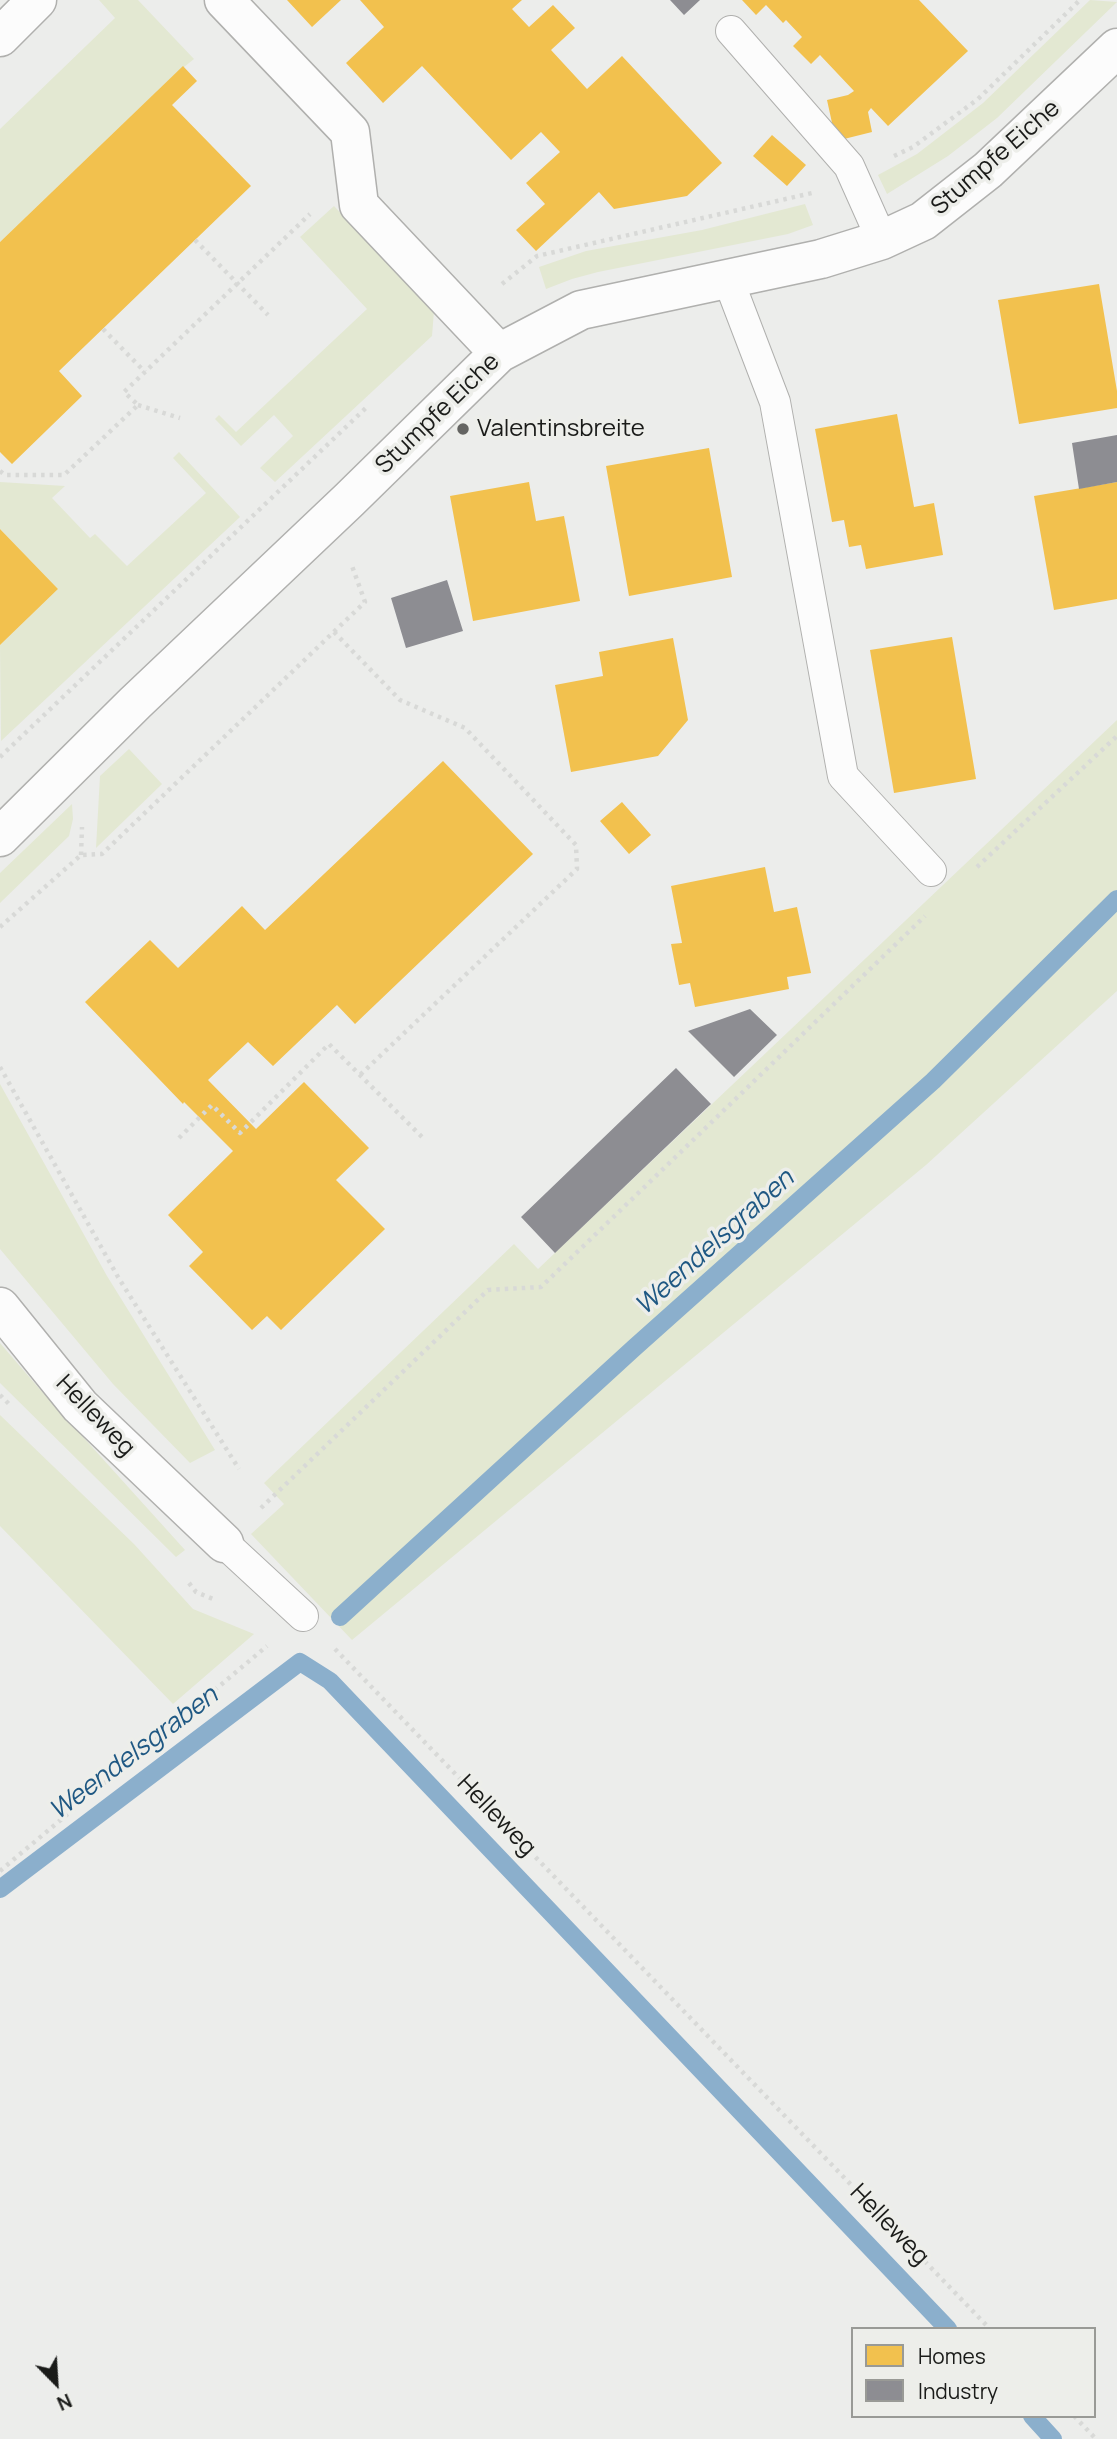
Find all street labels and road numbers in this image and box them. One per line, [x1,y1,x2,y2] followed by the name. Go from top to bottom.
[926,94,1066,222] street label: Stumpfe Eiche
[370,348,506,480] street label: Stumpfe Eiche
[49,1370,141,1462] street label: Helleweg
[450,1770,542,1862] street label: Helleweg
[843,2179,935,2271] street label: Helleweg

